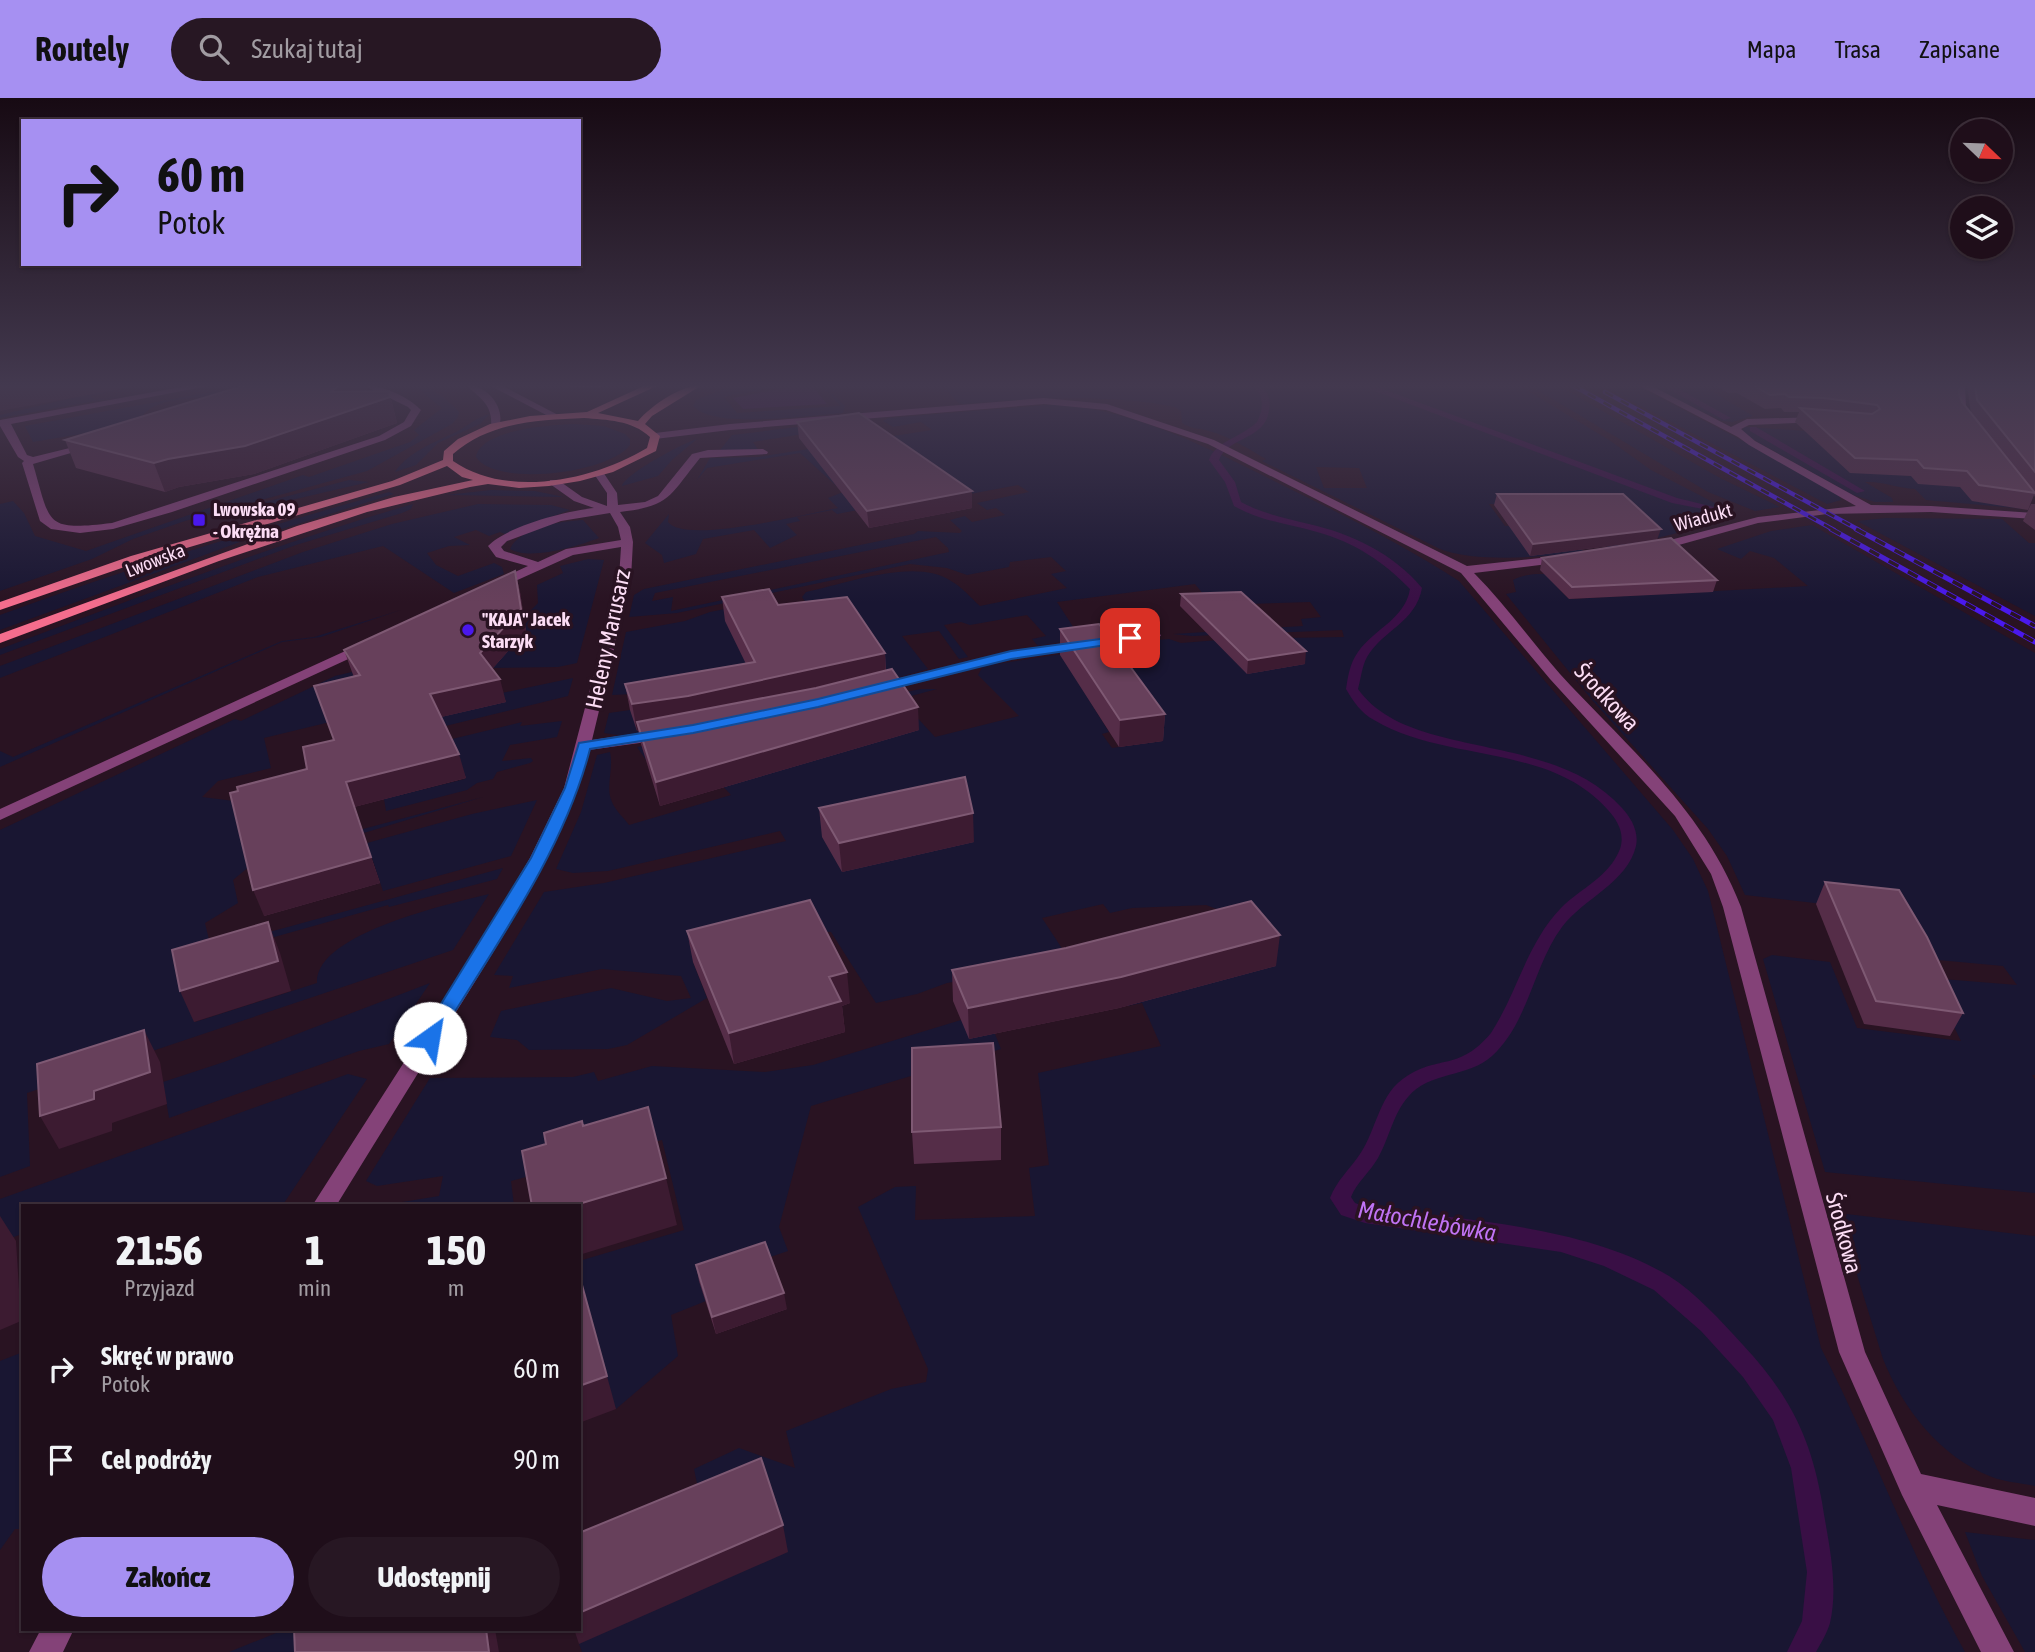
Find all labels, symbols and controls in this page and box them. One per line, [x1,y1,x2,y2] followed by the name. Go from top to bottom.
[171,18,661,81] search box
[35,30,129,68] text: Routely
[195,30,233,68] icon: search
[251,34,363,64] text: Szukaj tutaj
[1747,36,1796,63] text: Mapa
[1834,36,1881,63] text: Trasa
[1919,36,2000,63] text: Zapisane
[1950,119,2012,182] north arrow
[1950,119,2013,259] map controls
[157,146,245,202] text: 60 m
[42,147,133,238] icon: right
[1950,196,2013,259] button: layers
[157,204,225,241] text: Potok
[213,498,295,542] place label: Lwowska 09 - Okrężna
[1672,498,1734,536] street label: Wiadukt
[191,512,207,528] marker: Lwowska 09 - Okrężna
[122,539,188,581] street label: Lwowska
[581,567,635,711] street label: Heleny Marusarz
[482,608,571,652] place label: "KAJA" Jacek Starzyk
[1100,608,1160,668] pin
[1111,619,1149,657] icon: arrive
[460,622,476,638] marker: "KAJA" Jacek Starzyk
[1569,658,1645,736] street label: Środkowa
[393,1001,467,1075] position arrow
[1821,1190,1867,1276] street label: Środkowa
[1356,1196,1498,1246] water label: Małochlebówka
[116,1226,203,1274] text: 21:56
[305,1226,324,1274] text: 1
[426,1226,486,1274] text: 150
[124,1275,195,1301] text: Przyjazd
[298,1275,331,1301] text: min
[448,1275,464,1301] text: m
[101,1341,234,1371] text: Skręć w prawo
[42,1350,80,1388] icon: right
[513,1354,560,1384] text: 60 m
[101,1371,150,1397] text: Potok
[42,1441,80,1479] icon: arrive
[101,1445,212,1475] text: Cel podróży
[513,1445,560,1475] text: 90 m
[42,1537,294,1617] button: Zakończ
[308,1537,560,1617] button: Udostępnij

